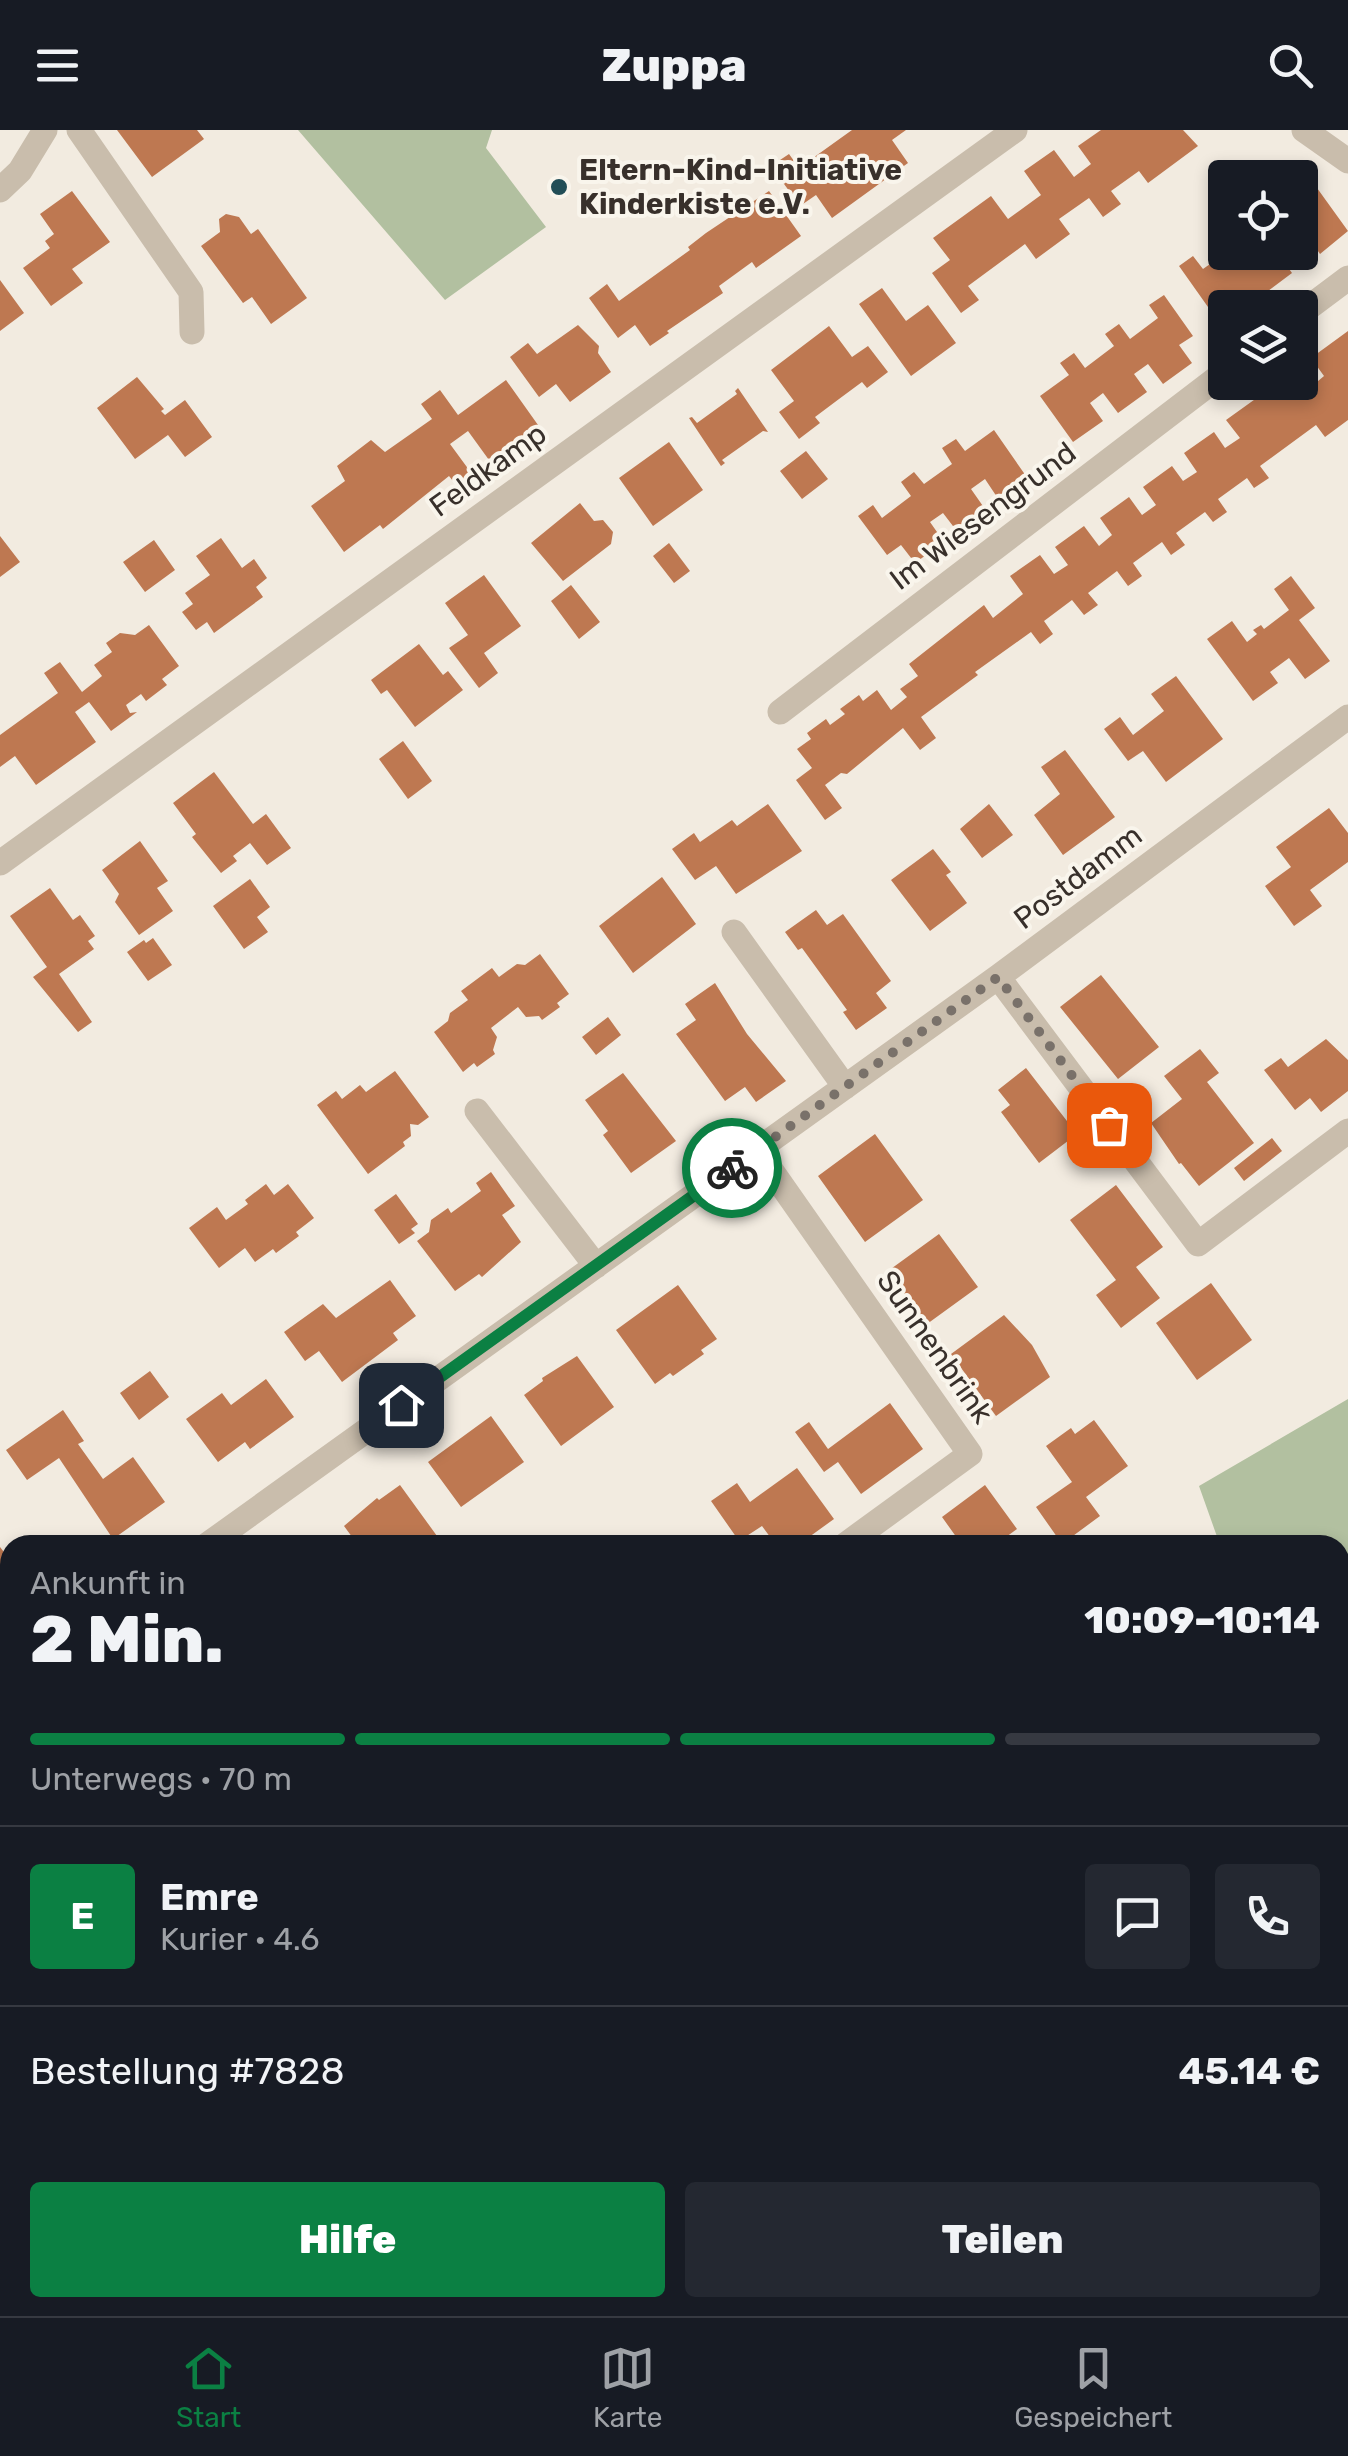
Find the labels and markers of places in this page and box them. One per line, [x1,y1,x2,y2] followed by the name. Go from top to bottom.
[579,152,902,222] place label: Eltern-Kind-Initiative Kinderkiste e.V.
[548,176,570,198] marker: Eltern-Kind-Initiative Kinderkiste e.V.
[1067,1083,1152,1168] pin
[359,1363,444,1448] pin

